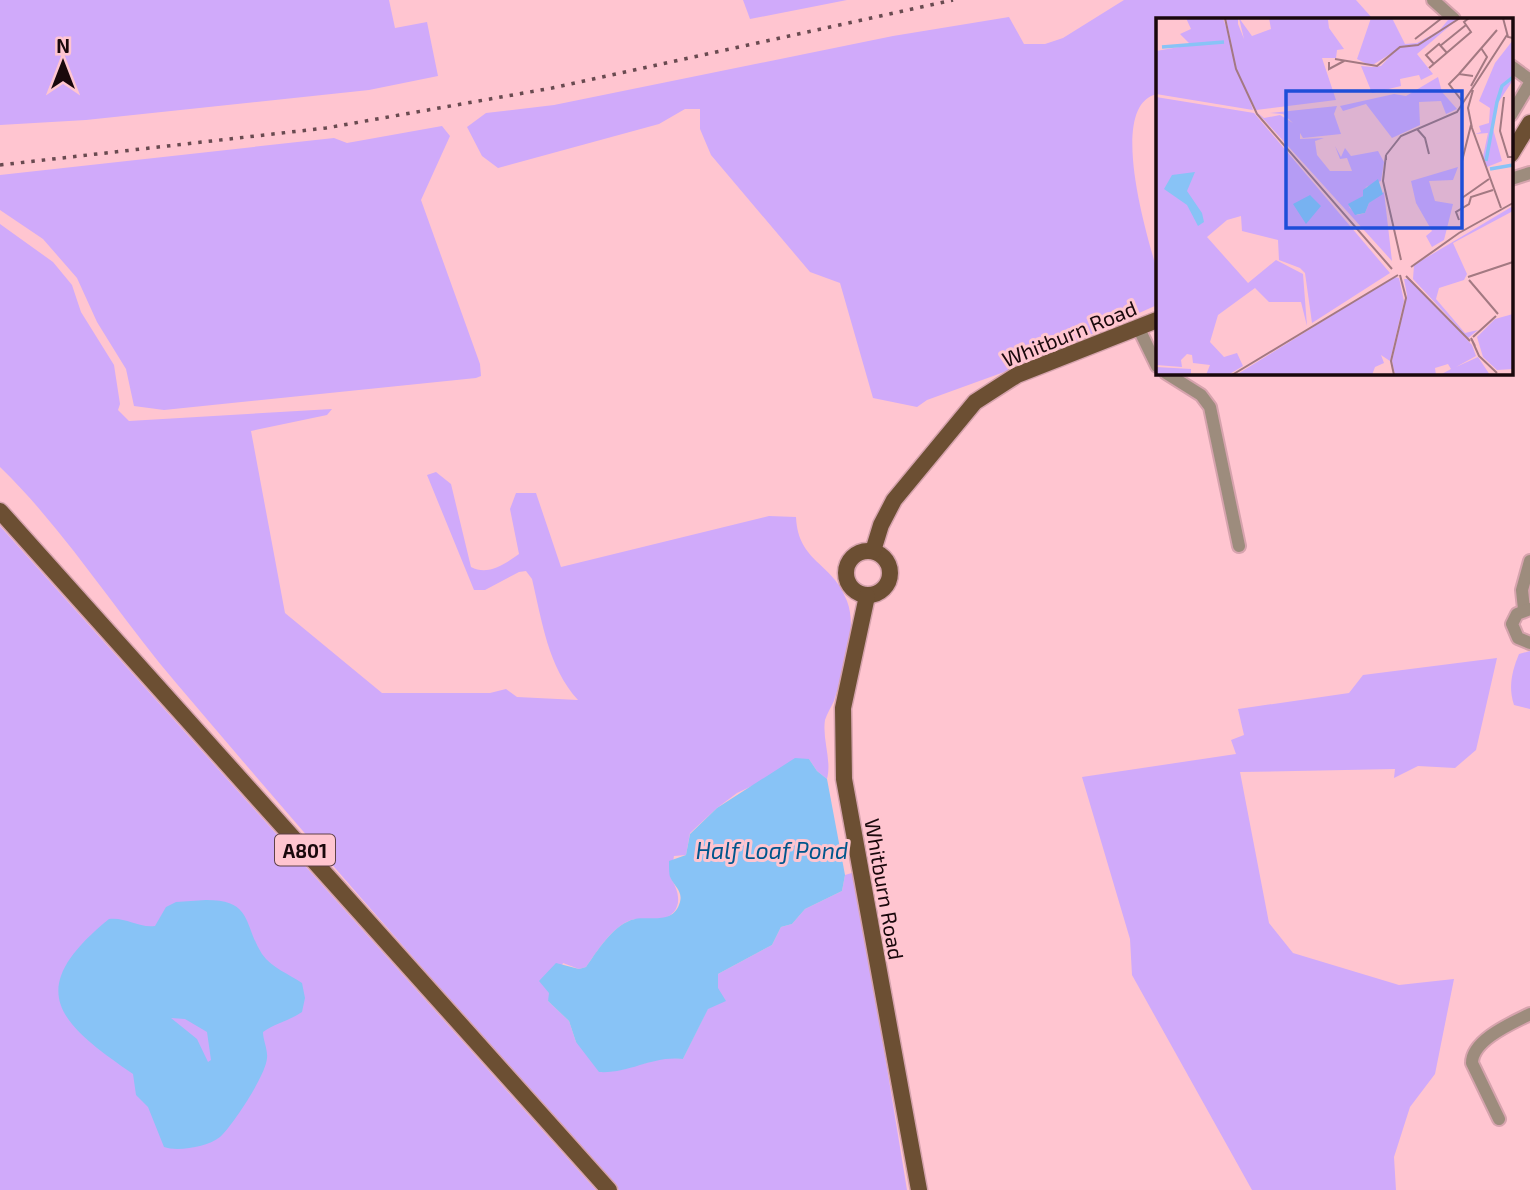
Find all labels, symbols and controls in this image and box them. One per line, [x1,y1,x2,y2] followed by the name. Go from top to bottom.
[1156,18,1512,374] inset map
[28,28,98,98] north arrow
[56,34,70,57] text: N
[998,295,1140,371] street label: Whitburn Road
[860,816,910,962] street label: Whitburn Road
[275,834,335,866] road number: A801
[696,836,848,864] water label: Half Loaf Pond

